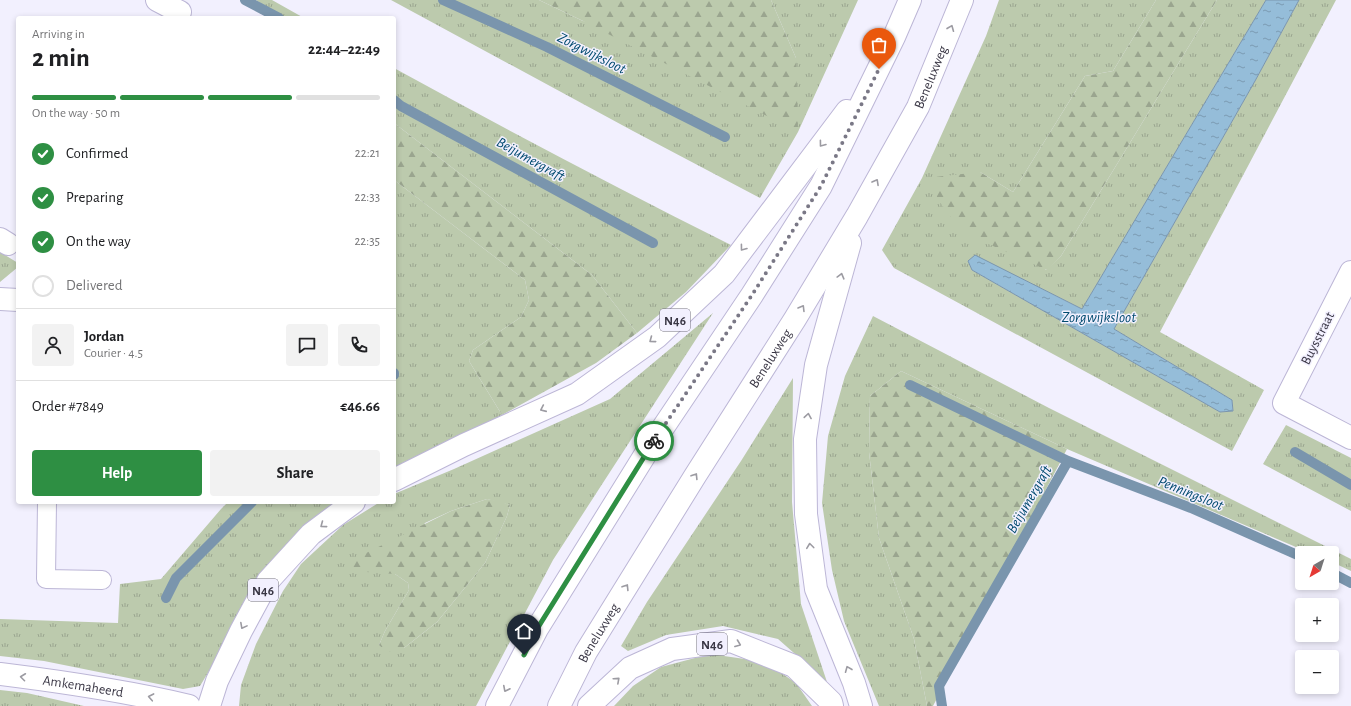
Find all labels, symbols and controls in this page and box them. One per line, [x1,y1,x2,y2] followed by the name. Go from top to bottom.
[946,24,954,31] one-way arrow
[32,28,85,41] text: Arriving in
[862,28,896,69] pin
[555,30,628,77] water label: Zorgwijksloot
[868,34,890,56] icon: bag
[308,42,380,57] text: 22:44–22:49
[912,44,950,111] street label: Beneluxweg
[32,45,90,71] text: 2 min
[32,107,120,120] text: On the way · 50 m
[494,135,567,184] water label: Beijumergraft
[820,140,827,147] one-way arrow
[32,143,54,165] icon: check
[66,146,128,161] text: Confirmed
[355,147,380,160] text: 22:21
[872,179,879,186] one-way arrow
[32,187,54,209] icon: check
[66,190,123,205] text: Preparing
[354,191,380,204] text: 22:33
[32,231,54,253] icon: check
[66,234,131,249] text: On the way
[354,235,380,248] text: 22:35
[741,244,748,251] one-way arrow
[836,273,845,280] one-way arrow
[66,278,123,293] text: Delivered
[798,305,805,312] one-way arrow
[660,309,690,331] road number: N46
[1299,309,1337,367] street label: Buysstraat
[1062,310,1136,325] water label: Zorgwijksloot
[32,324,74,366] button: person
[286,324,328,366] button: chat
[338,324,380,366] button: phone
[747,327,795,391] street label: Beneluxweg
[84,329,124,344] text: Jordan
[649,335,656,343] one-way arrow
[84,347,143,360] text: Courier · 4.5
[32,399,104,414] text: Order #7849
[340,399,380,414] text: €46.66
[539,405,546,413] one-way arrow
[803,413,812,419] one-way arrow
[634,421,674,461] courier
[643,430,665,452] icon: bike
[32,450,202,496] button: Help
[210,450,380,496] button: Share
[1004,463,1055,536] water label: Beijumergraft
[690,473,698,480] one-way arrow
[1156,474,1226,513] water label: Penningsloot
[320,520,327,527] one-way arrow
[806,543,815,549] one-way arrow
[1295,546,1339,590] north arrow
[1295,546,1339,694] map controls
[248,579,278,601] road number: N46
[622,584,629,591] one-way arrow
[1295,598,1339,642] button: +
[576,601,622,665] street label: Beneluxweg
[507,614,541,655] pin
[513,620,535,642] icon: home
[241,622,248,630] one-way arrow
[697,633,727,655] road number: N46
[734,639,741,647] one-way arrow
[1295,650,1339,694] button: −
[845,666,853,673] one-way arrow
[19,673,26,682] one-way arrow
[42,674,124,700] street label: Amkemaheerd
[613,677,620,684] one-way arrow
[503,685,511,692] one-way arrow
[148,694,154,702] one-way arrow

